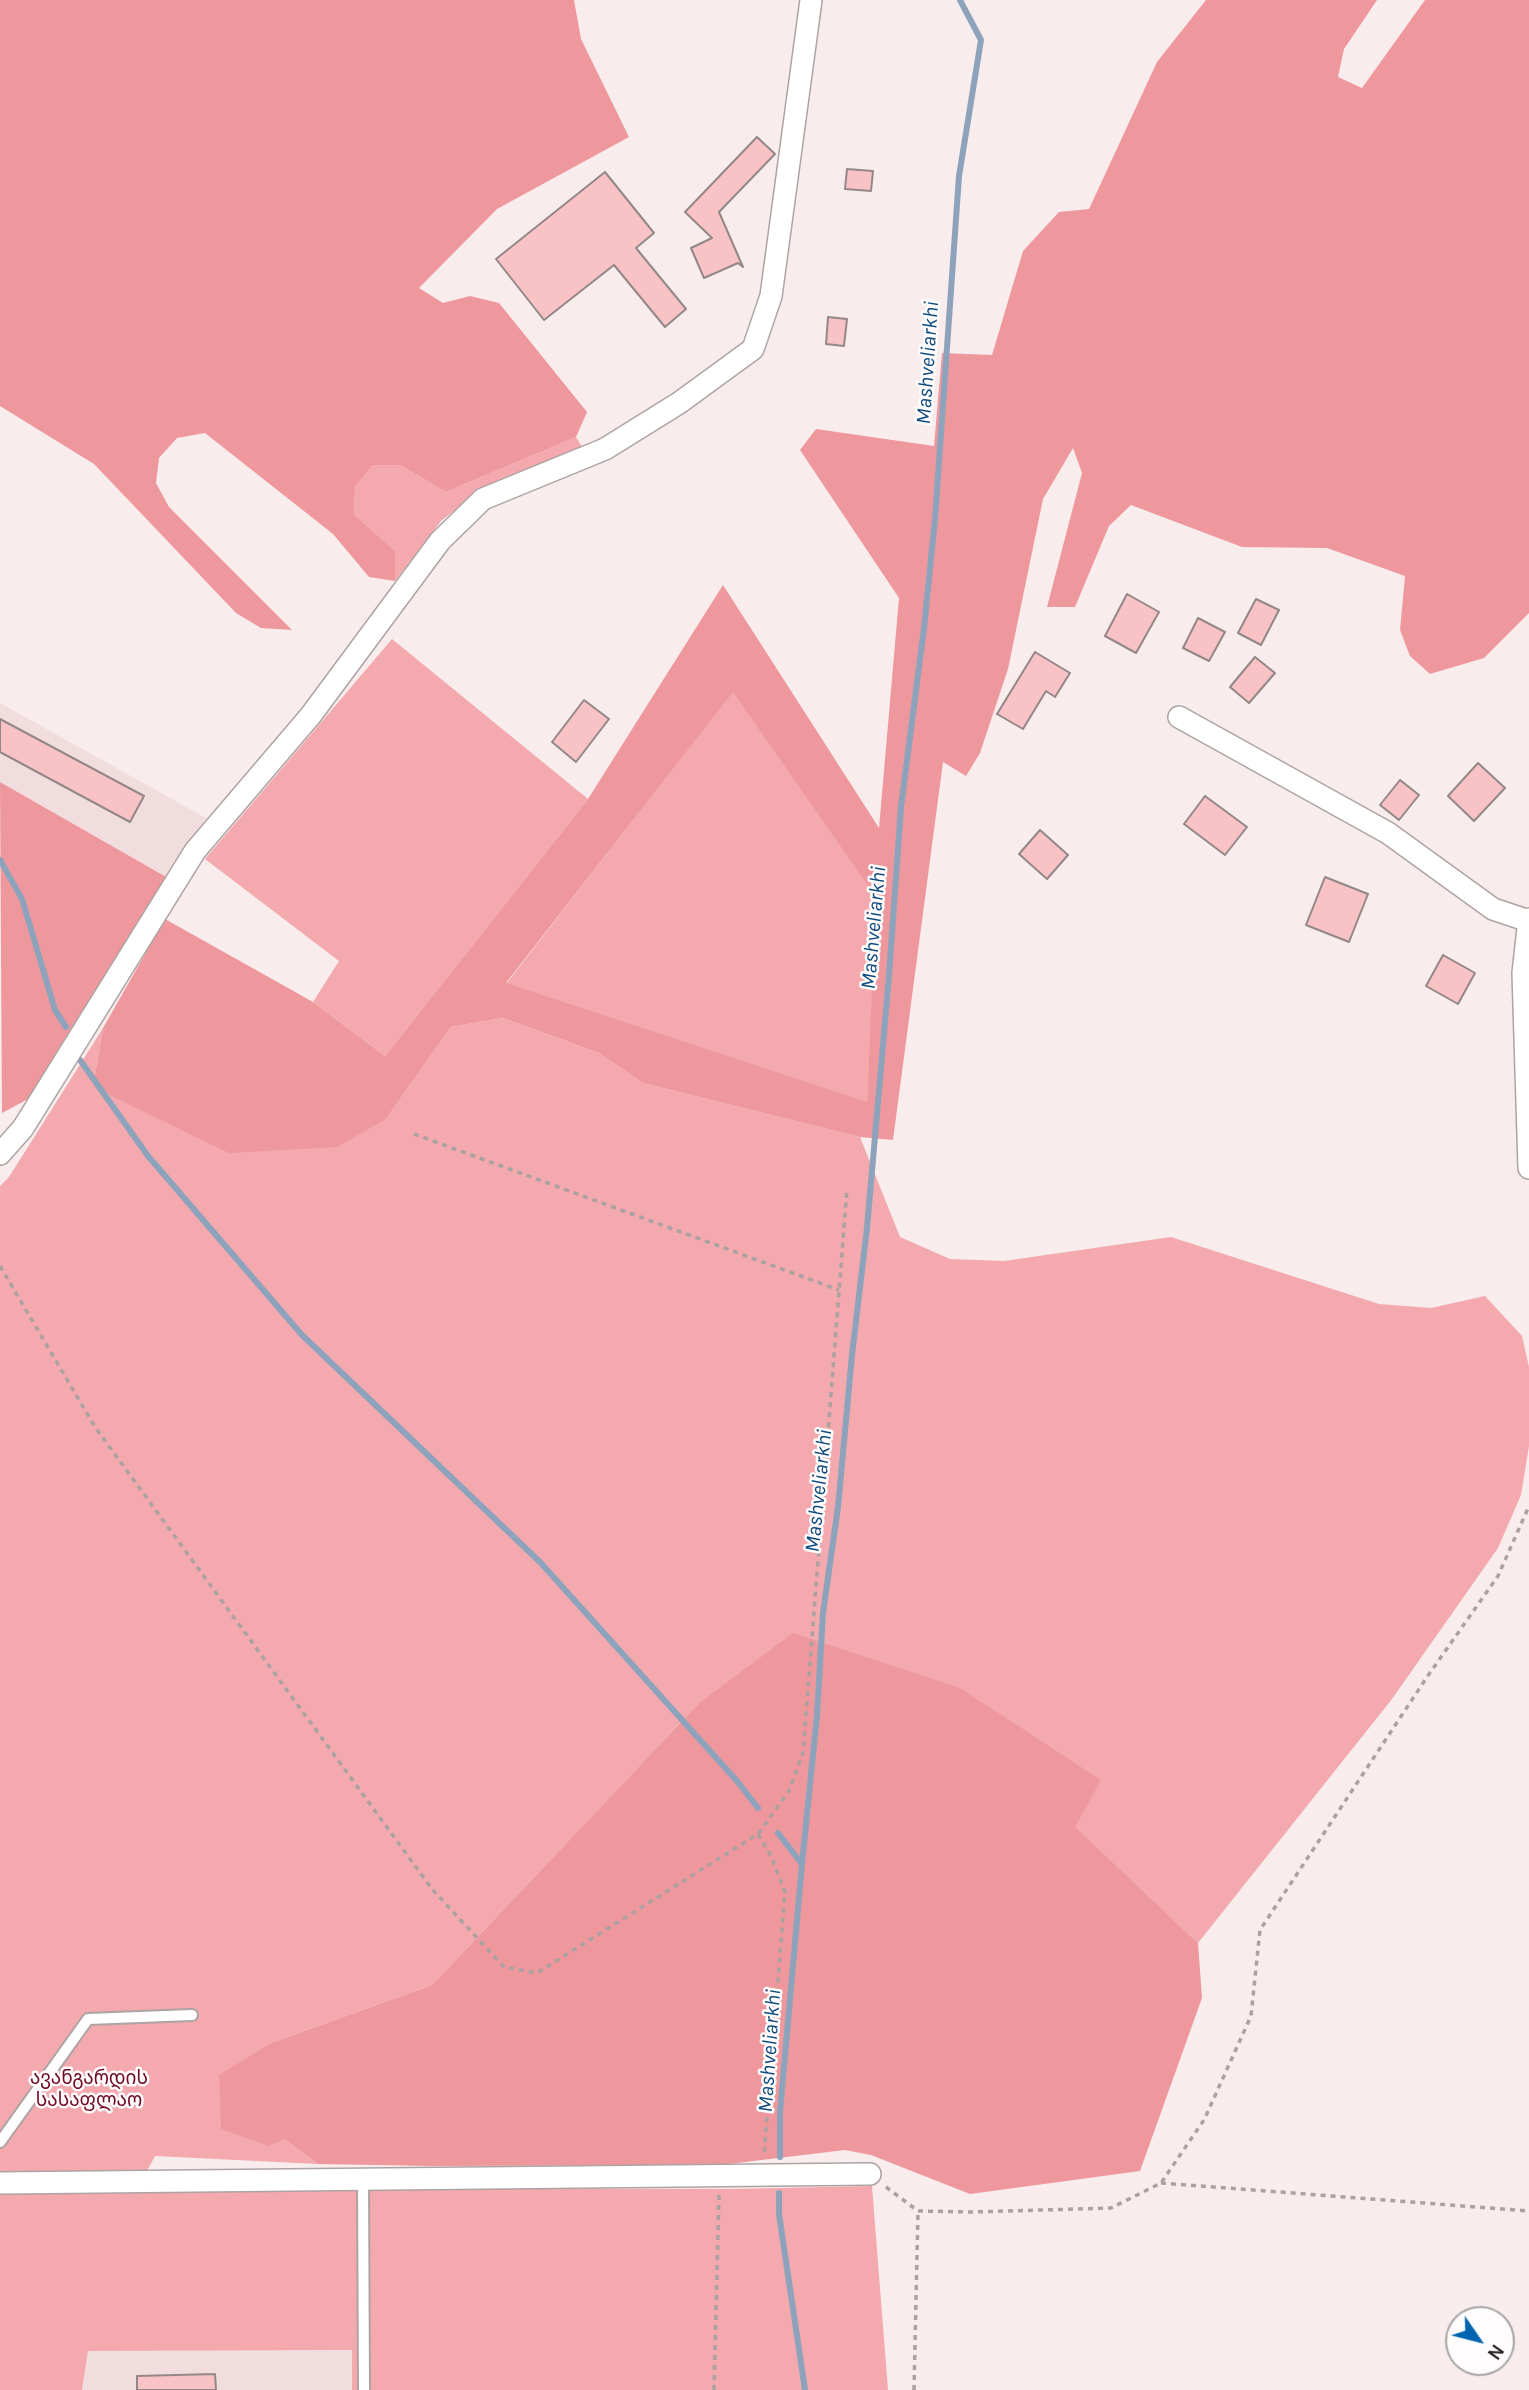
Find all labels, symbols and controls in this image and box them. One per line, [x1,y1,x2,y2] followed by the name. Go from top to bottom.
[911,300,945,426] water label: Mashveliarkhi
[856,865,892,991] water label: Mashveliarkhi
[800,1428,838,1554] water label: Mashveliarkhi
[753,1988,787,2114] water label: Mashveliarkhi
[30,2068,148,2112] park label: ავანგარდის სასაფლაო
[1445,2306,1515,2376] north arrow
[1483,2340,1508,2364] text: N

